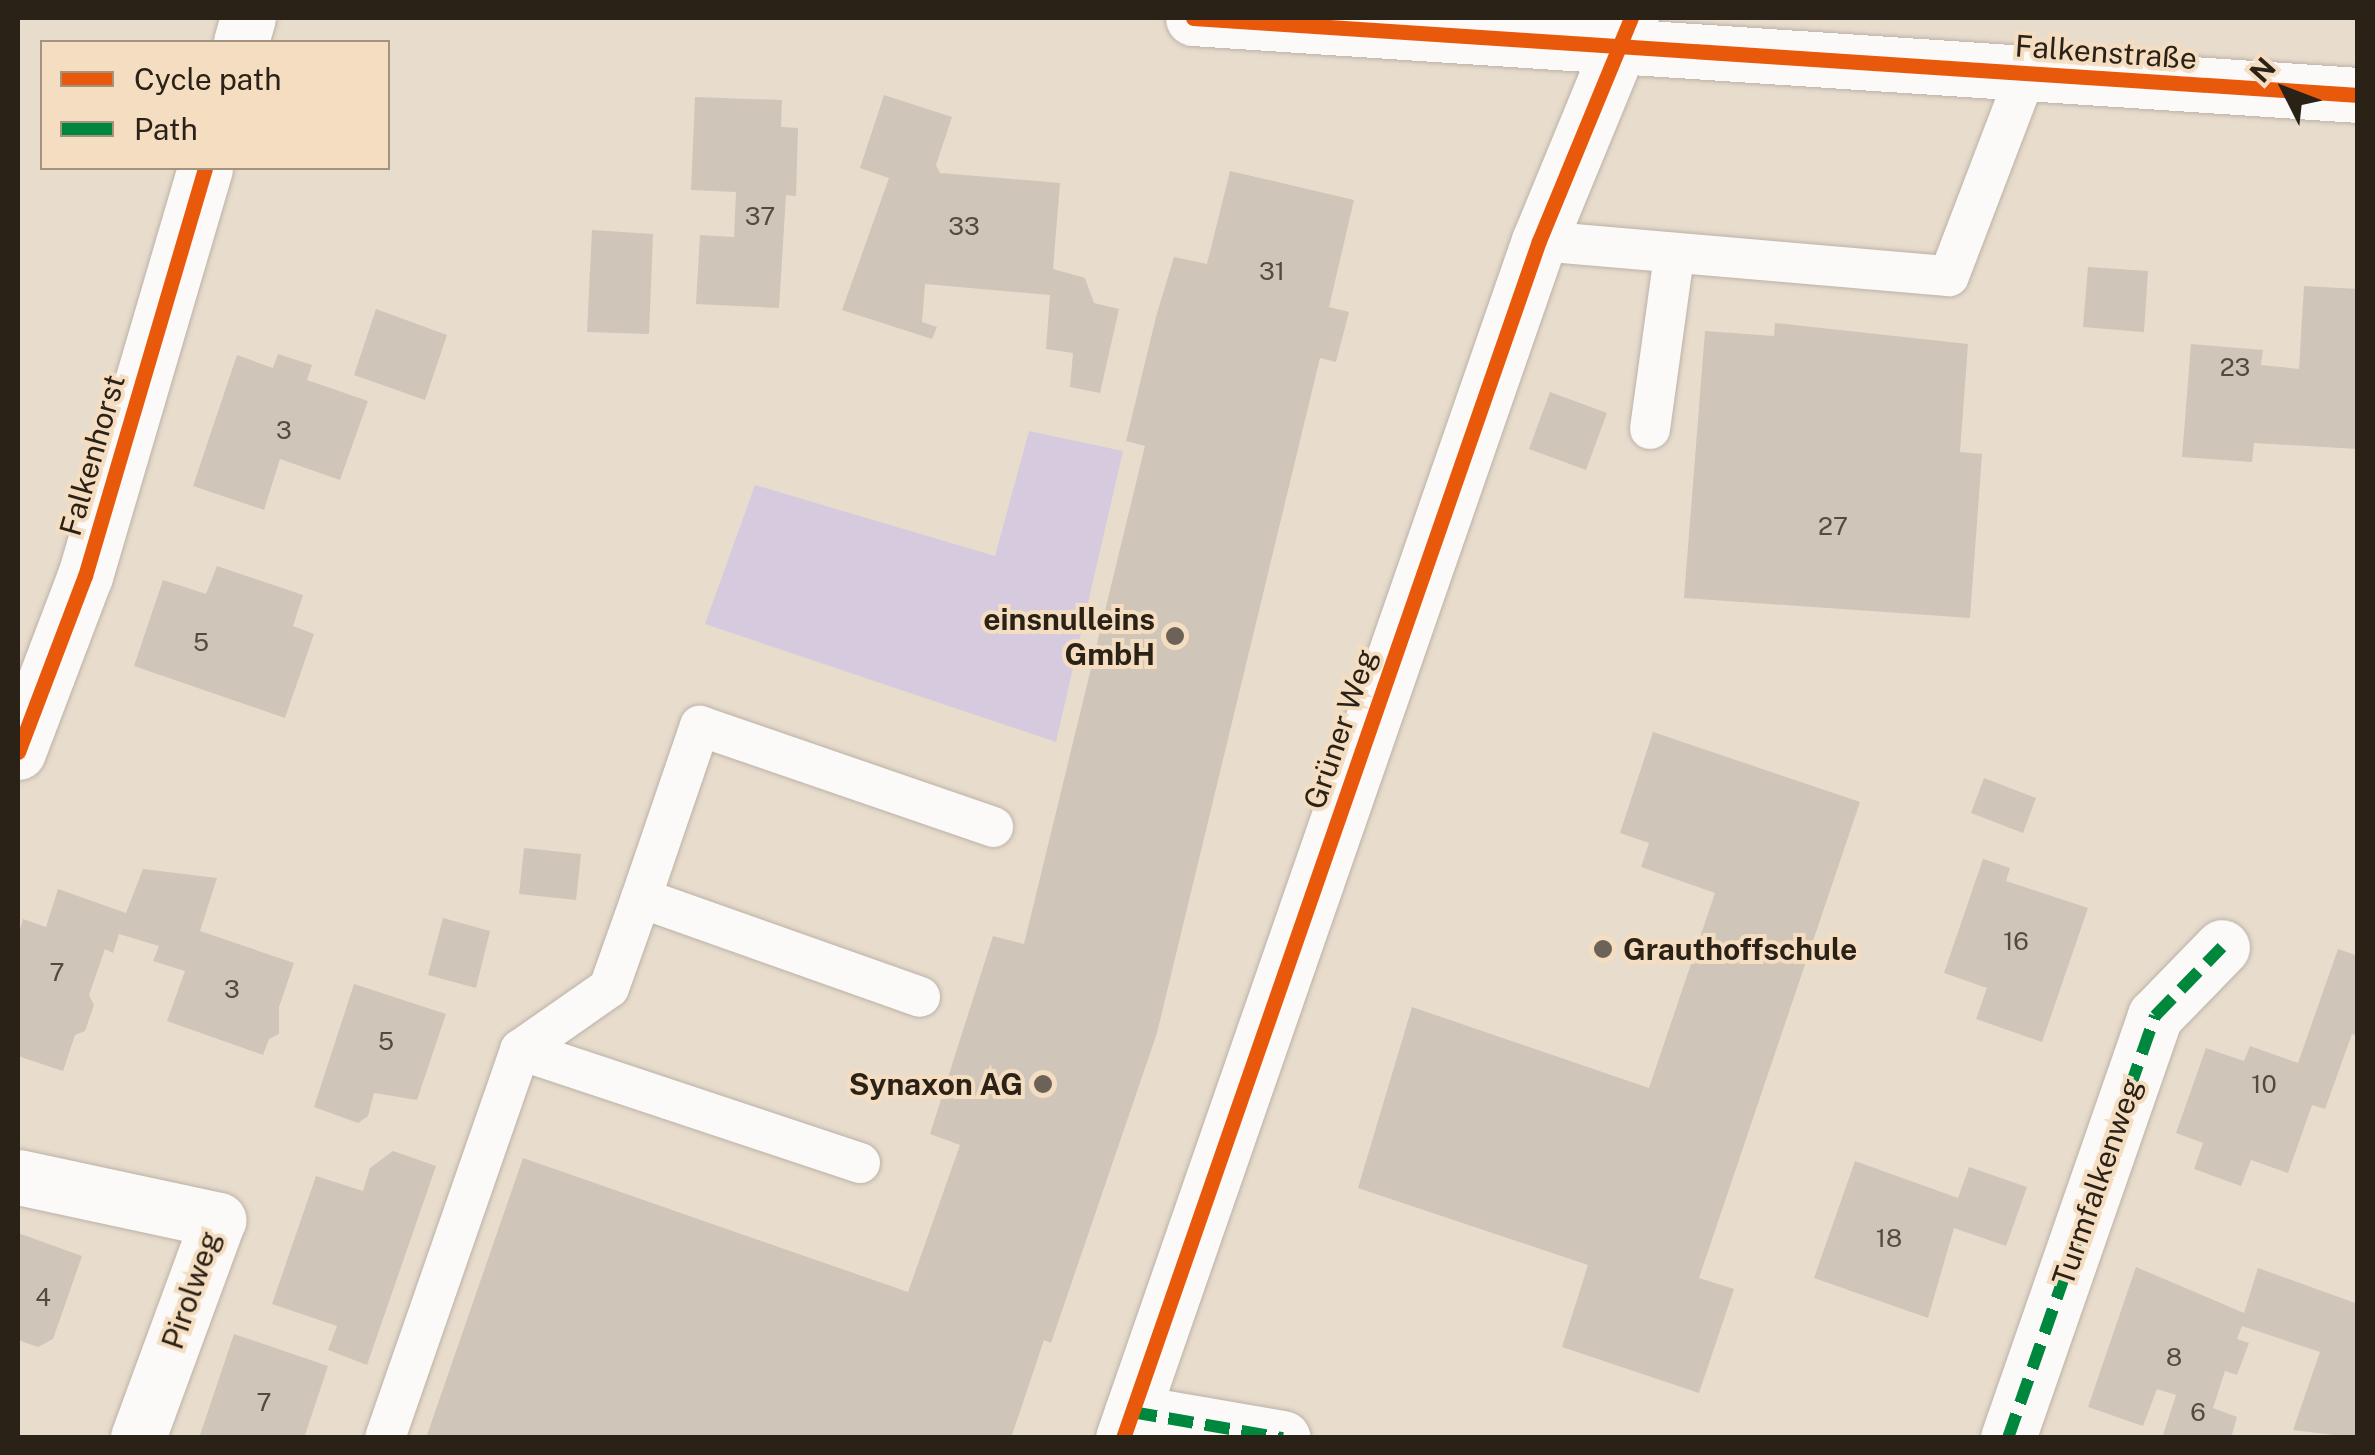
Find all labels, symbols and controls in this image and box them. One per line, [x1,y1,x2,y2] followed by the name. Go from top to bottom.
[2014,28,2198,76] street label: Falkenstraße
[40,40,390,170] legend
[2235,40,2335,140] north arrow
[2243,50,2282,89] text: N
[134,61,282,97] text: Cycle path
[134,111,198,147] text: Path
[745,201,775,231] house number: 37
[948,211,980,241] house number: 33
[1259,256,1285,286] house number: 31
[2220,352,2250,382] house number: 23
[52,370,132,540] street label: Falkenhorst
[276,415,292,445] house number: 3
[1818,511,1848,541] house number: 27
[983,601,1155,672] place label: einsnulleins GmbH
[1164,625,1186,647] marker: einsnulleins GmbH
[193,627,209,657] house number: 5
[1296,644,1384,814] street label: Grüner Weg
[2003,926,2029,956] house number: 16
[1623,931,1857,967] place label: Grauthoffschule
[1592,938,1614,960] marker: Grauthoffschule
[49,957,65,987] house number: 7
[224,974,240,1004] house number: 3
[378,1026,394,1056] house number: 5
[849,1066,1023,1102] place label: Synaxon AG
[2251,1069,2277,1099] house number: 10
[1032,1073,1054,1095] marker: Synaxon AG
[2045,1074,2149,1290] street label: Turmfalkenweg
[1876,1223,1902,1253] house number: 18
[154,1226,228,1354] street label: Pirolweg
[35,1282,51,1312] house number: 4
[2166,1342,2182,1372] house number: 8
[256,1387,272,1417] house number: 7
[2190,1397,2206,1427] house number: 6

